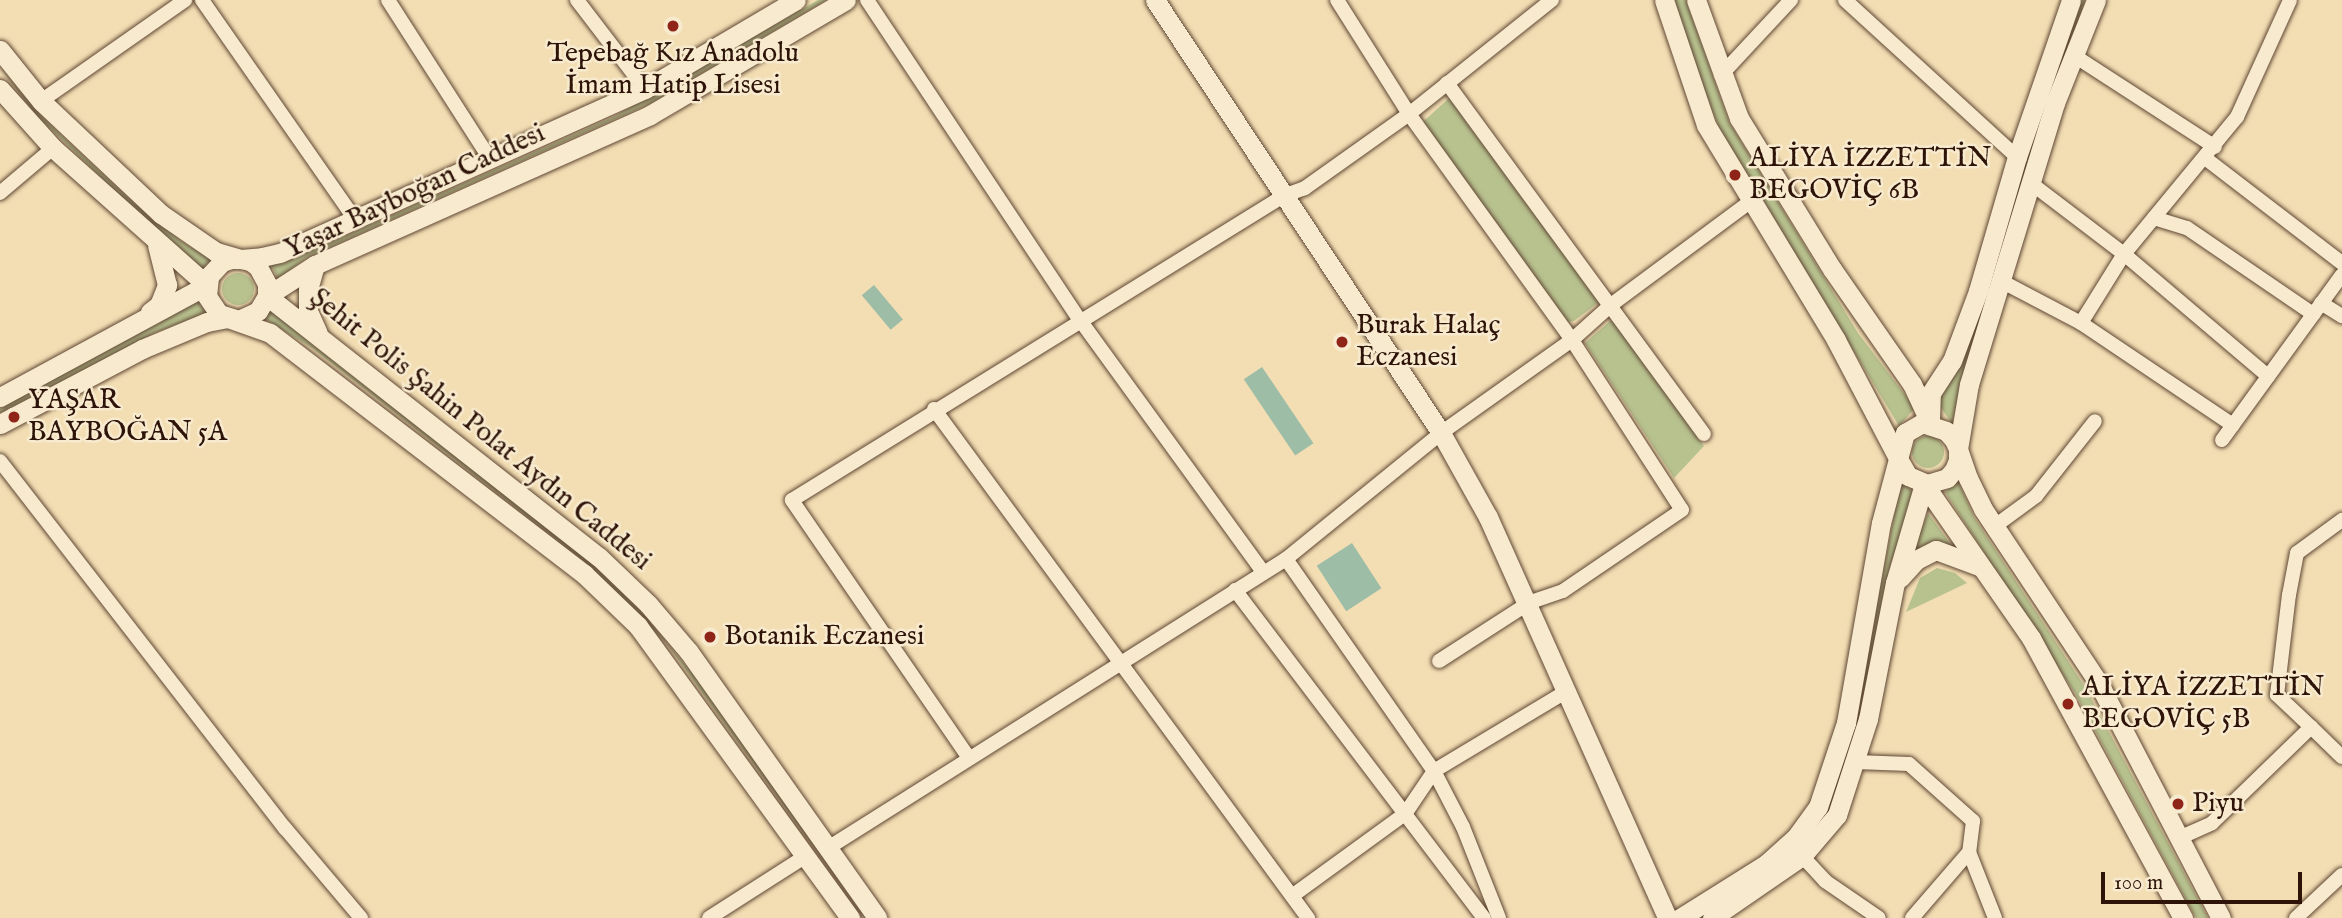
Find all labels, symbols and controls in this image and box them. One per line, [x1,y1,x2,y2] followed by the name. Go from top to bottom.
[665,18,681,34] marker: Tepebağ Kız Anadolu İmam Hatip Lisesi
[547,37,799,103] place label: Tepebağ Kız Anadolu İmam Hatip Lisesi
[279,117,551,267] street label: Yaşar Bayboğan Caddesi
[1749,142,1992,208] place label: ALİYA İZZETTİN BEGOVİÇ 6B
[1727,167,1743,183] marker: ALİYA İZZETTİN BEGOVİÇ 6B
[302,282,658,578] street label: Şehit Polis Şahin Polat Aydın Caddesi
[1356,309,1500,375] place label: Burak Halaç Eczanesi
[1334,334,1350,350] marker: Burak Halaç Eczanesi
[28,384,227,450] place label: YAŞAR BAYBOĞAN 5A
[6,409,22,425] marker: YAŞAR BAYBOĞAN 5A
[724,620,924,654] place label: Botanik Eczanesi
[702,629,718,645] marker: Botanik Eczanesi
[2082,671,2325,737] place label: ALİYA İZZETTİN BEGOVİÇ 5B
[2060,696,2076,712] marker: ALİYA İZZETTİN BEGOVİÇ 5B
[2192,787,2244,821] place label: Piyu
[2170,796,2186,812] marker: Piyu
[2104,858,2305,902] scale bar
[2114,870,2163,897] text: 100 m

